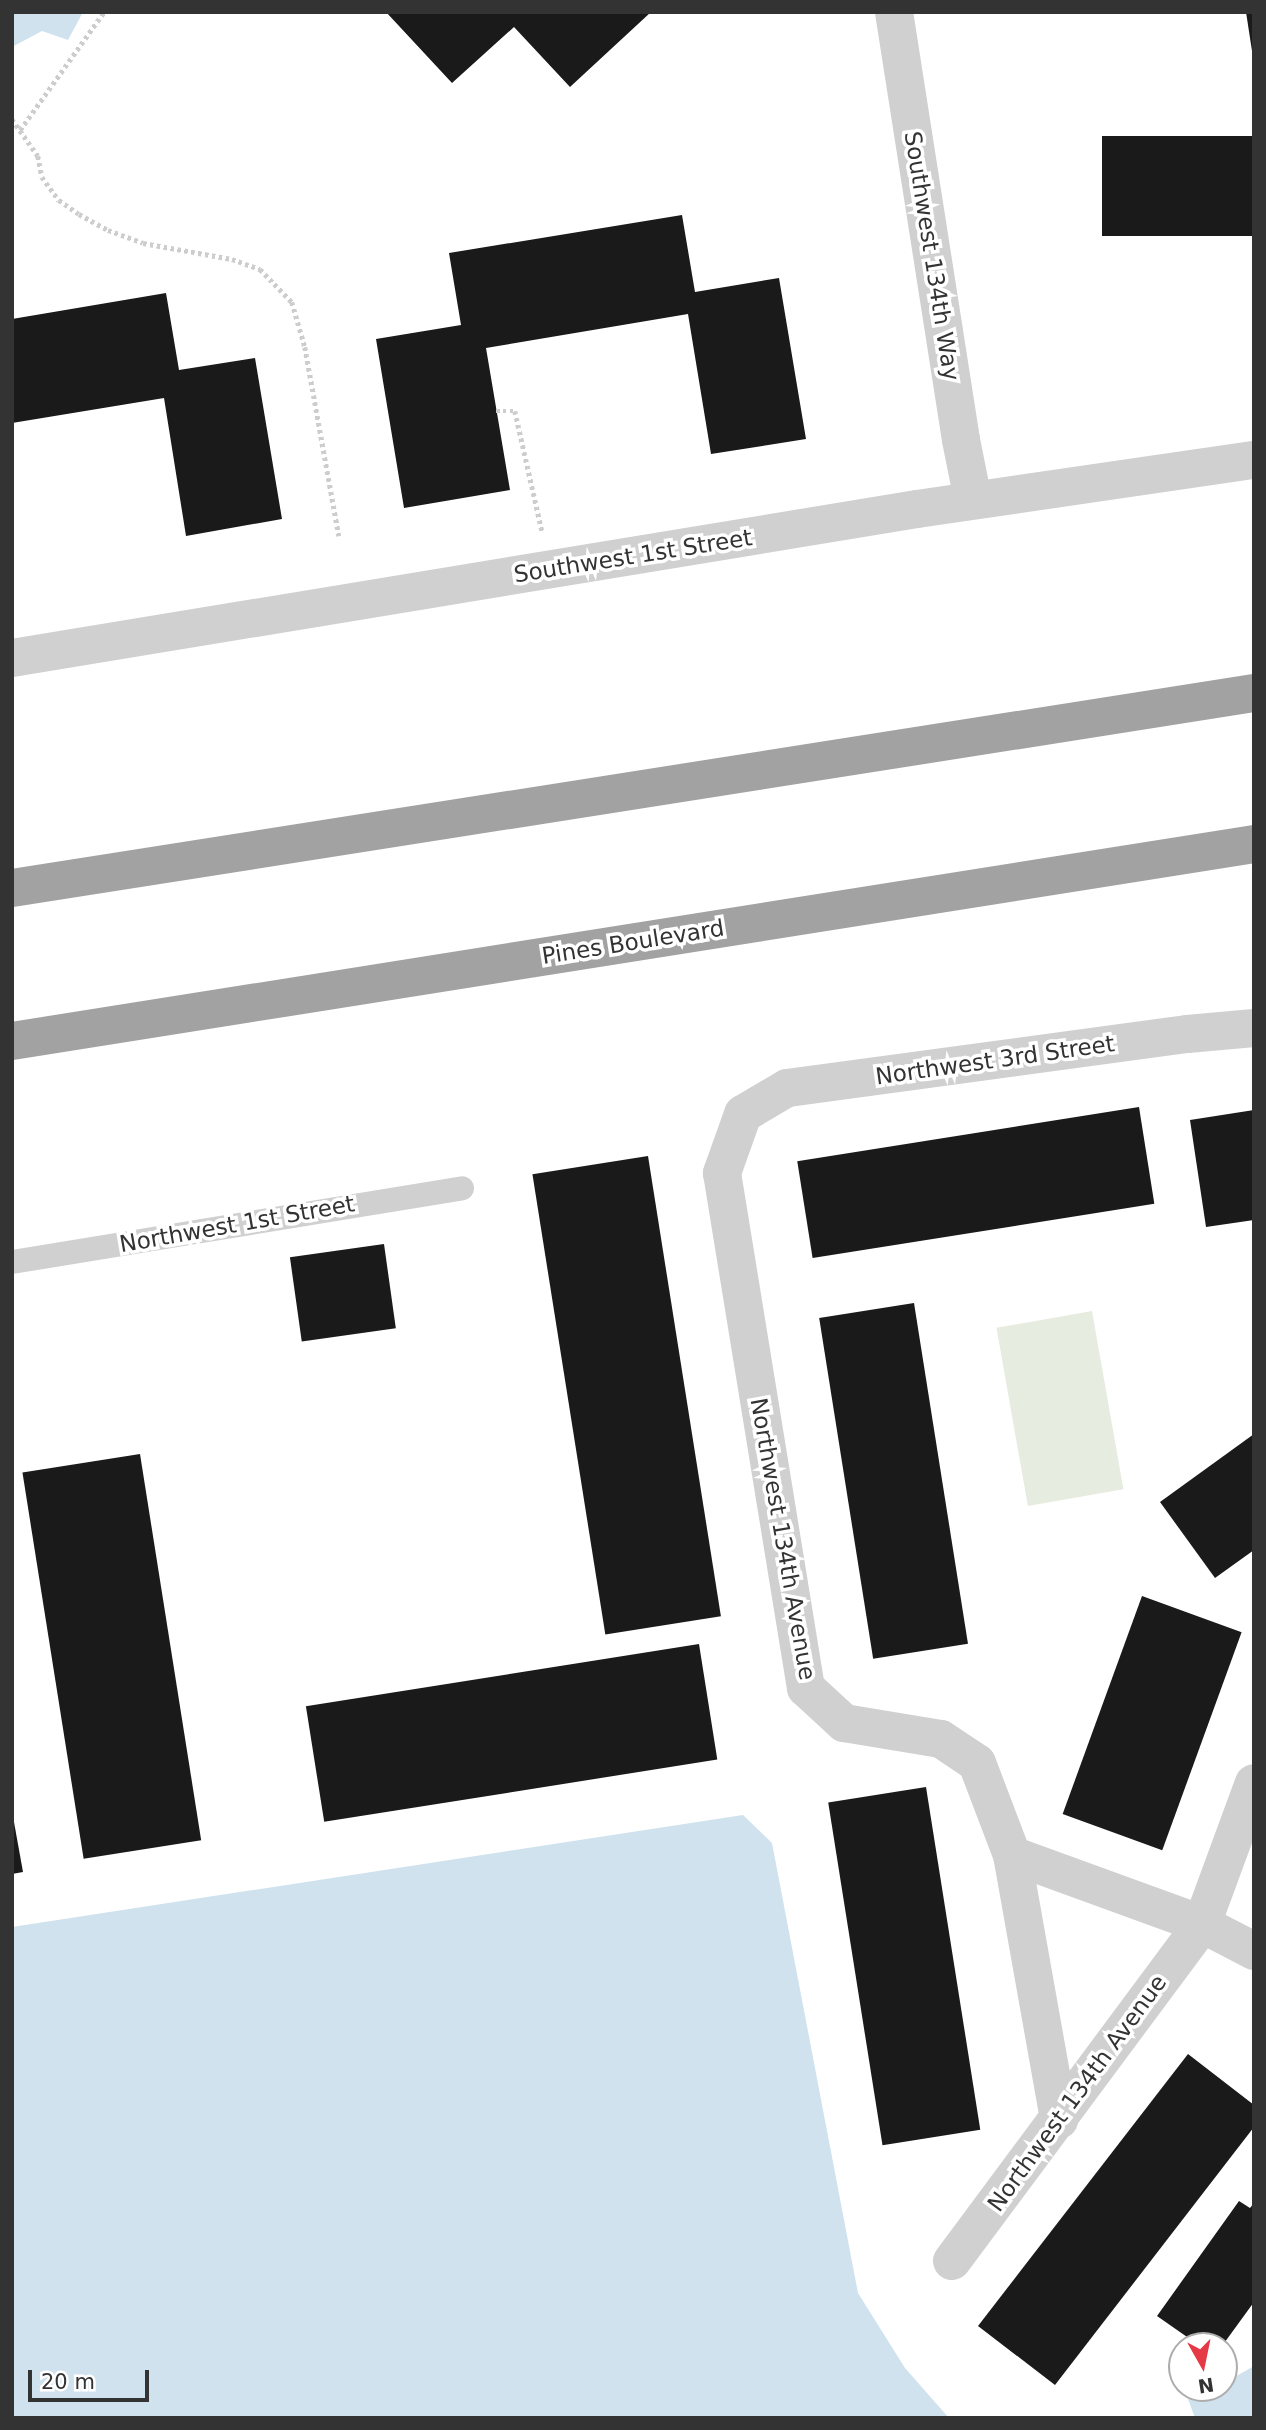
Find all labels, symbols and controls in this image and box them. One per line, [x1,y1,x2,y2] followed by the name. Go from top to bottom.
[899,129,965,383] street label: Southwest 134th Way
[512,524,754,588] street label: Southwest 1st Street
[540,914,726,970] street label: Pines Boulevard
[874,1030,1116,1090] street label: Northwest 3rd Street
[117,1190,357,1258] street label: Northwest 1st Street
[745,1396,821,1682] street label: Northwest 134th Avenue
[982,1969,1172,2217] street label: Northwest 134th Avenue
[1168,2332,1238,2402] north arrow
[32,2356,152,2400] scale bar
[41,2370,95,2394] text: 20 m
[1196,2374,1216,2398] text: N

